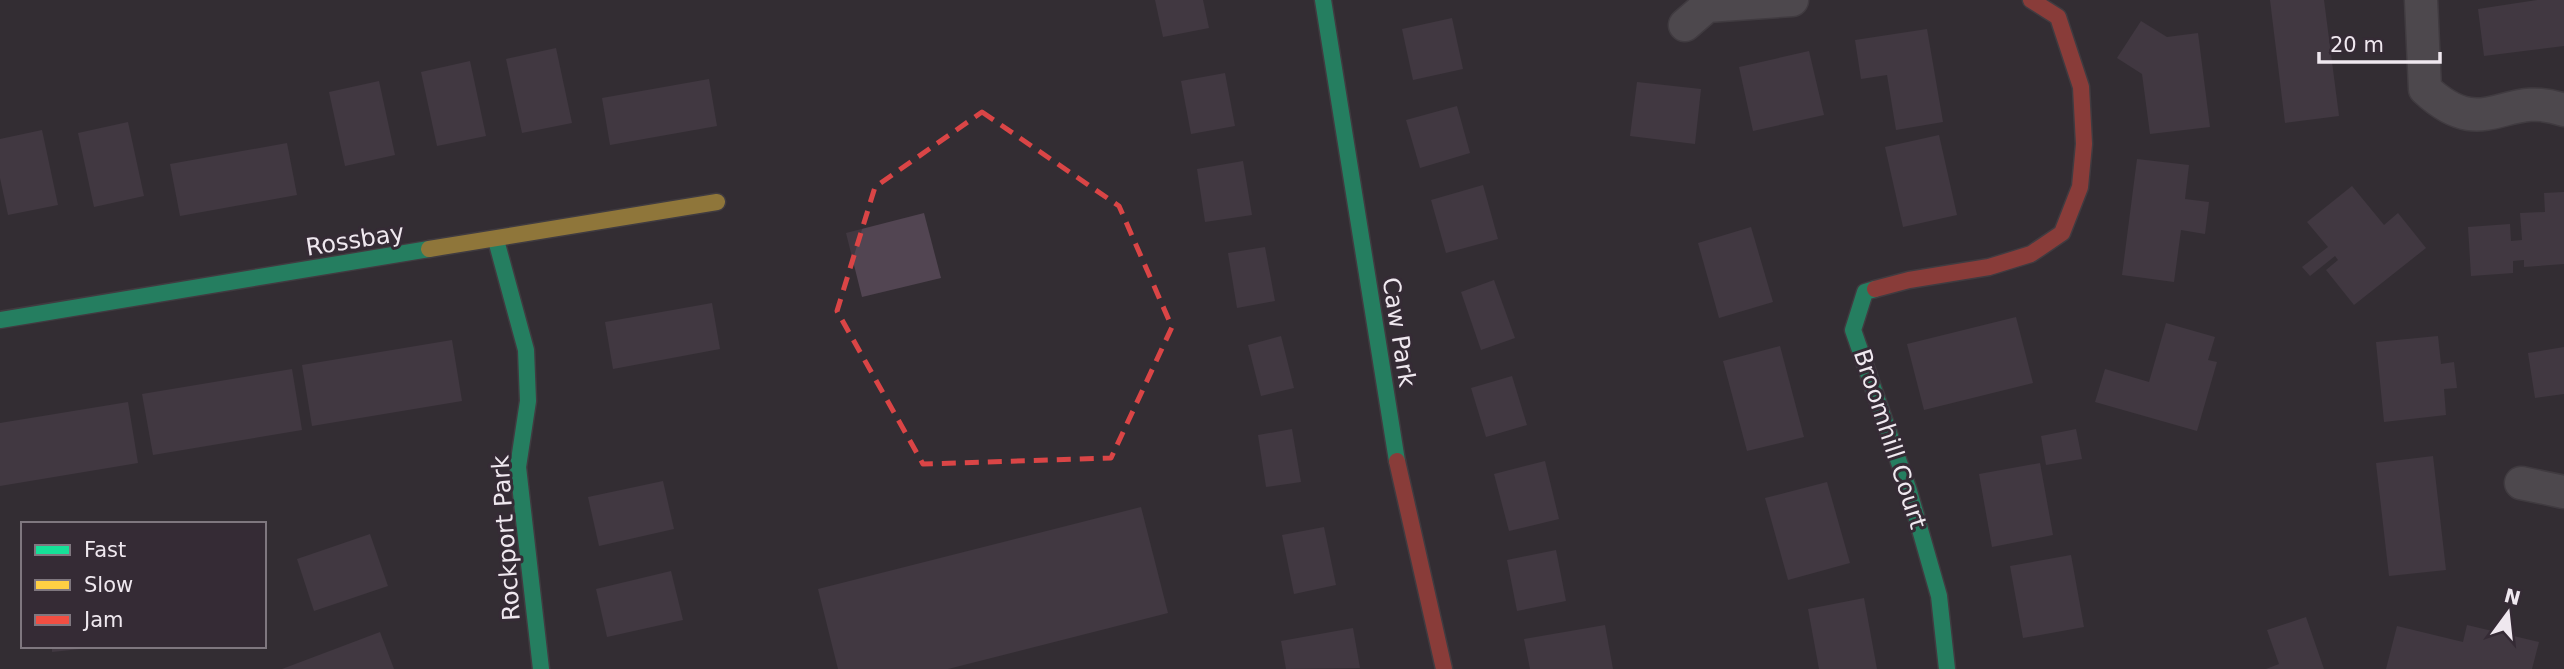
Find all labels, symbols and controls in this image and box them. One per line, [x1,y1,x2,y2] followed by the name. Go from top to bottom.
[2319,21,2440,65] scale bar
[2330,33,2384,57] text: 20 m
[304,218,406,262] street label: Rossbay
[1377,275,1421,389] street label: Caw Park
[1848,346,1932,532] street label: Broomhill Court
[486,454,526,622] street label: Rockport Park
[21,522,266,648] legend
[84,538,126,562] text: Fast
[84,573,133,597] text: Slow
[2473,578,2543,648] north arrow
[2502,584,2523,609] text: N
[82,608,124,632] text: Jam

